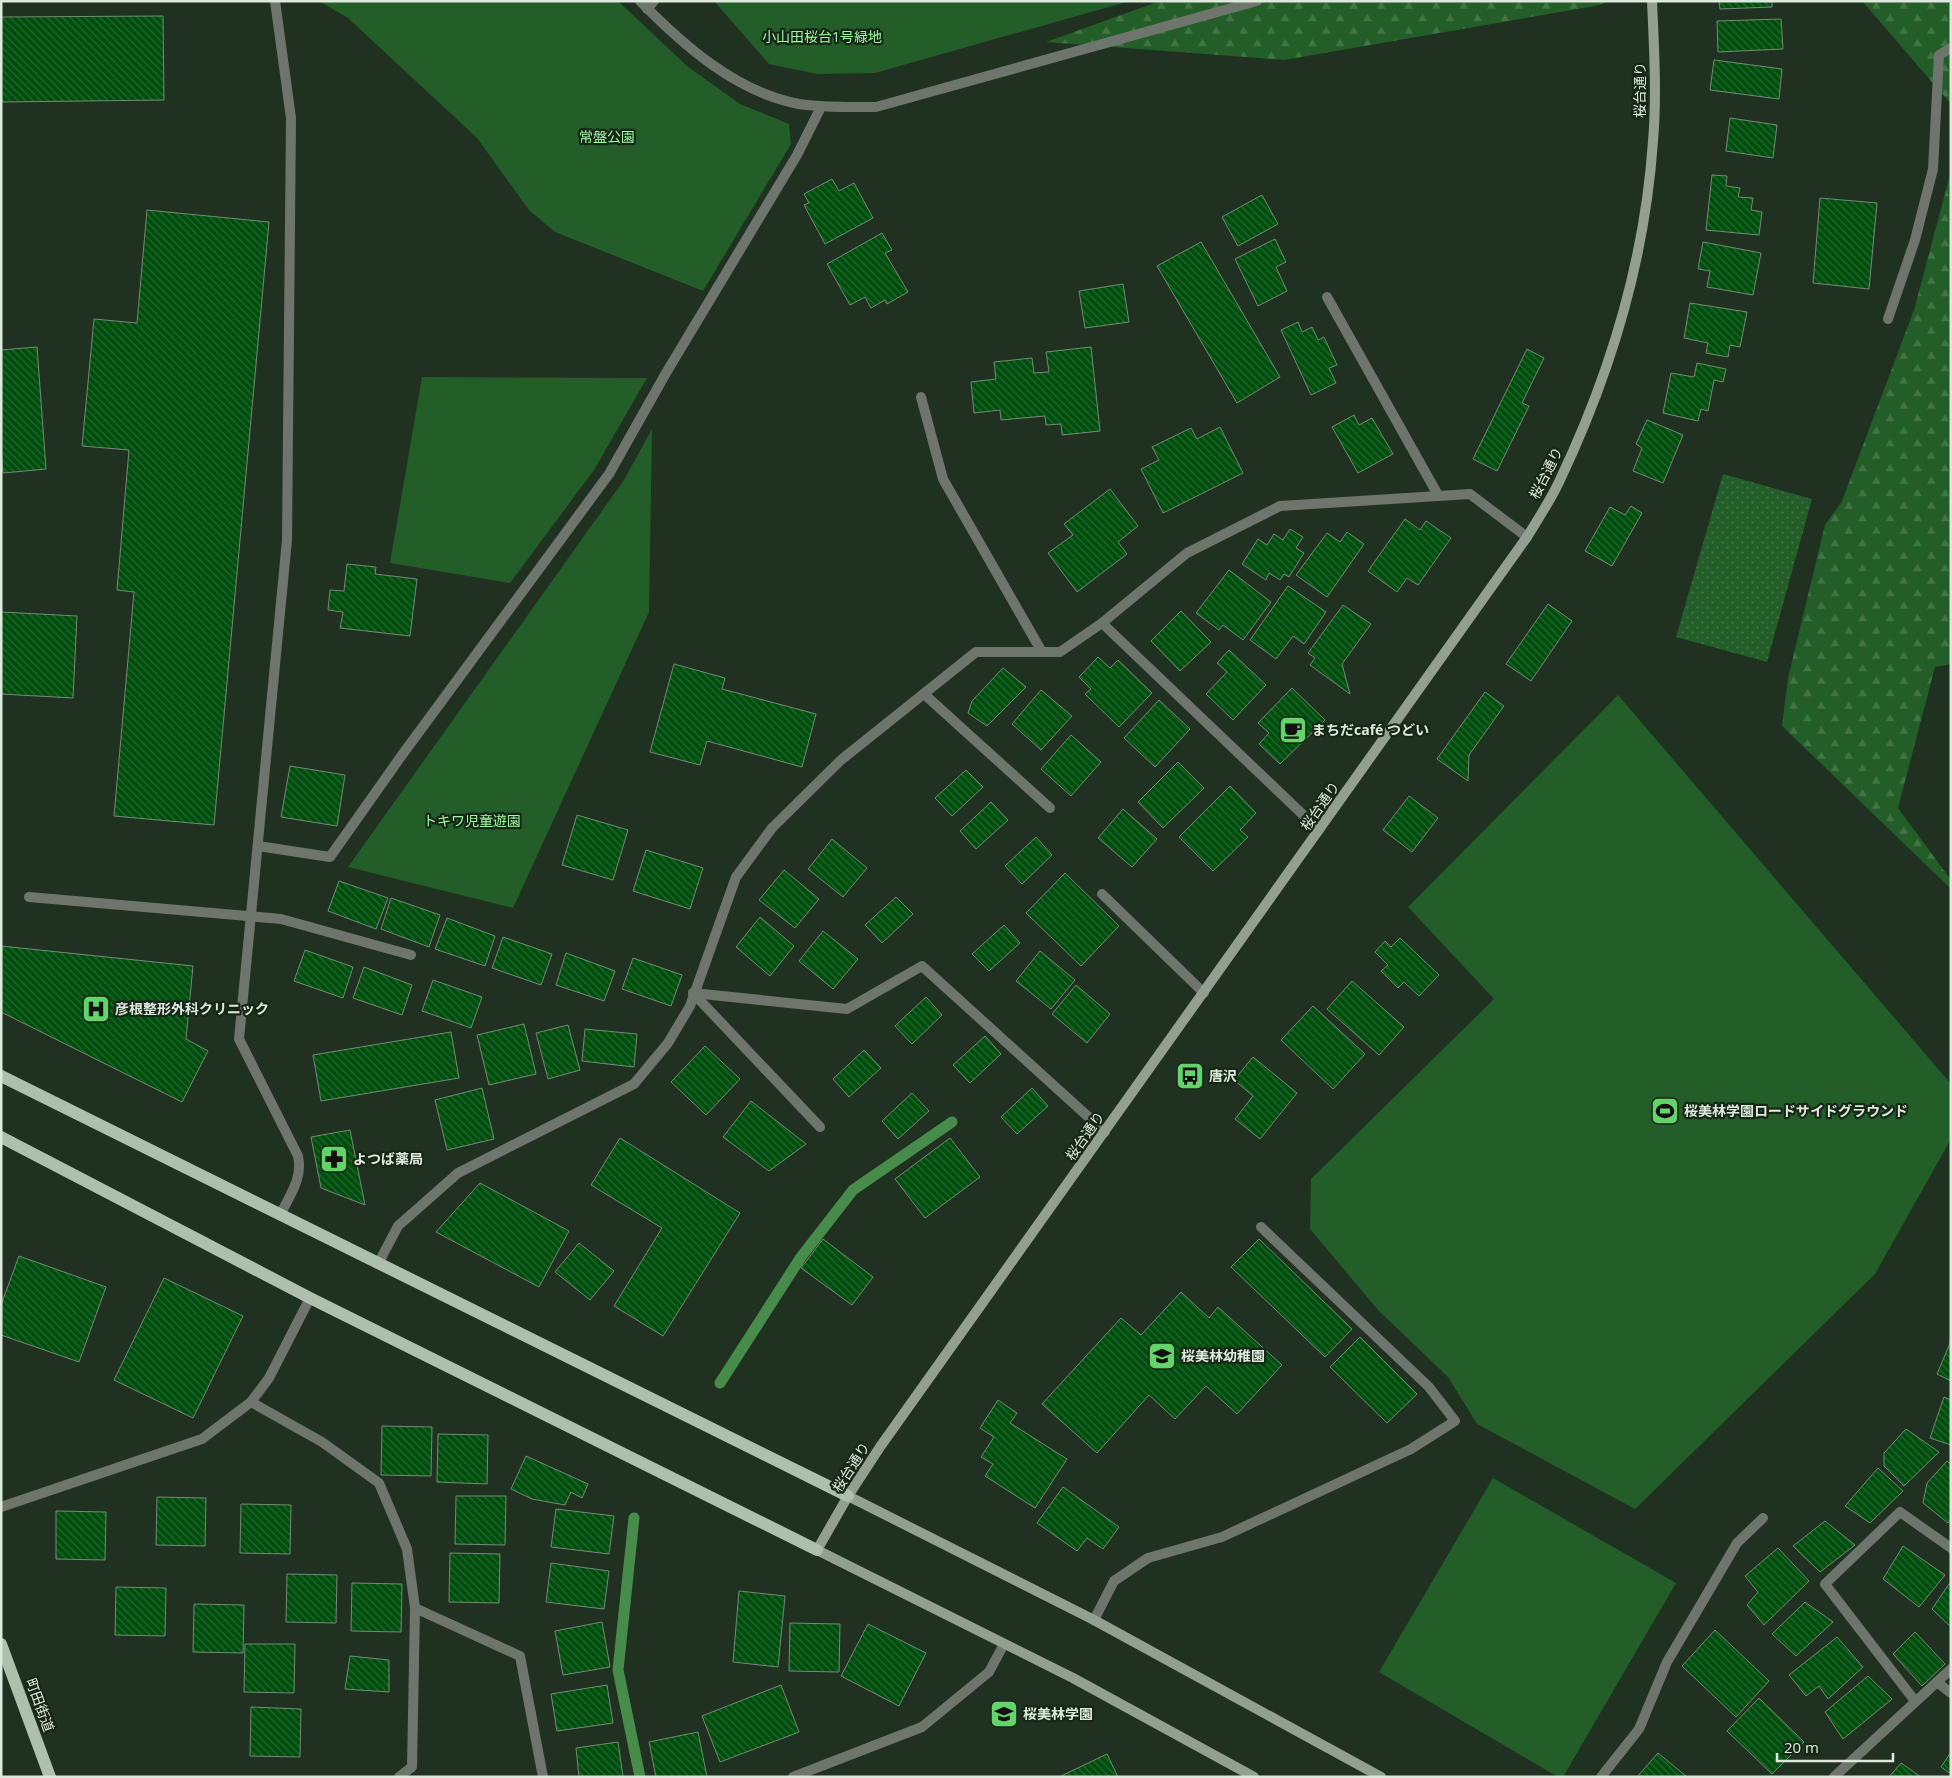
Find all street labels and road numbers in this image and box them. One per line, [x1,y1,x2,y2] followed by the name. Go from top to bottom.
[1630,62,1649,118] street label: 桜台通り
[1524,444,1567,502] street label: 桜台通り
[1296,777,1343,834] street label: 桜台通り
[1061,1107,1108,1164] street label: 桜台通り
[827,1438,874,1495] street label: 桜台通り
[22,1675,59,1734] street label: 町田街道

